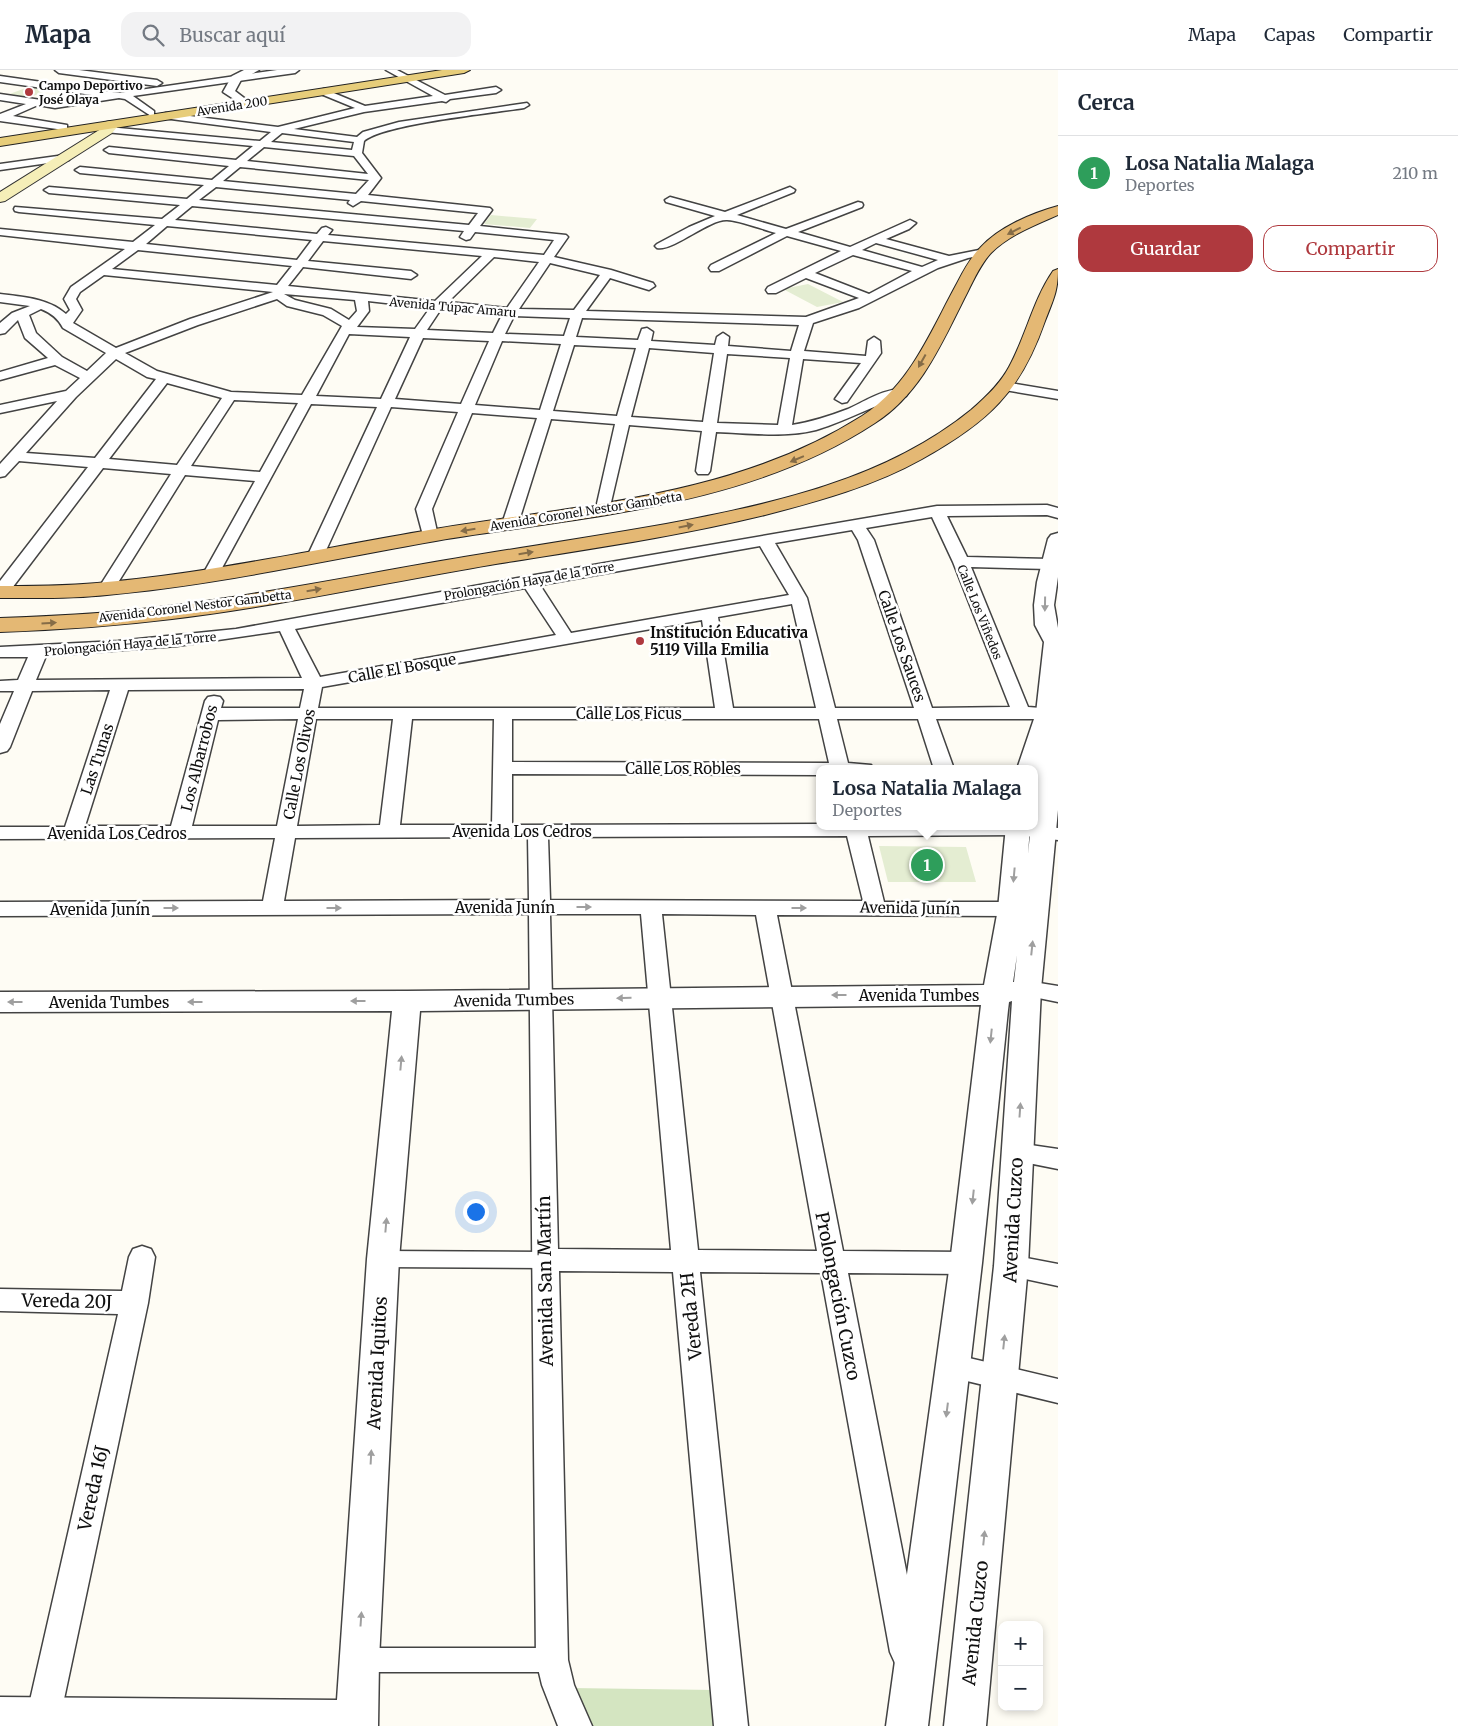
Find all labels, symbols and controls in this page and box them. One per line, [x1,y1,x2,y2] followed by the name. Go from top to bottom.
[121,12,471,57] search box
[25,19,91,50] text: Mapa
[139,21,167,49] icon: search
[179,23,285,47] text: Buscar aquí
[1188,23,1236,46] text: Mapa
[1264,23,1315,46] text: Capas
[1343,23,1433,46] text: Compartir
[38,78,143,107] place label: Campo Deportivo José Olaya
[23,86,35,98] marker: Campo Deportivo José Olaya
[1078,89,1135,116] text: Cerca
[195,93,269,119] street label: Avenida 200
[1125,151,1314,175] text: Losa Natalia Malaga
[1090,163,1098,183] text: 1
[1393,163,1438,183] text: 210 m
[1125,175,1195,195] text: Deportes
[1078,225,1253,272] button: Guardar
[1263,225,1438,272] button: Compartir
[1007,227,1021,235] one-way arrow
[388,294,518,320] street label: Avenida Túpac Amaru
[918,354,926,368] one-way arrow
[790,455,804,463] one-way arrow
[488,488,684,534] street label: Avenida Coronel Nestor Gambetta
[679,522,694,530] one-way arrow
[460,526,476,534] one-way arrow
[518,549,534,557] one-way arrow
[443,559,615,603] street label: Prolongación Haya de la Torre
[954,563,1006,662] street label: Calle Los Viñedos
[306,585,322,593] one-way arrow
[97,587,293,625] street label: Avenida Coronel Nestor Gambetta
[874,588,930,704] street label: Calle Los Sauces
[1041,596,1049,612] one-way arrow
[41,618,57,626] one-way arrow
[650,623,809,659] place label: Institución Educativa 5119 Villa Emilia
[43,629,217,659] street label: Prolongación Haya de la Torre
[634,635,646,647] marker: Institución Educativa 5119 Villa Emilia
[347,649,458,687] street label: Calle El Bosque
[177,703,221,813] street label: Los Albarrobos
[576,704,682,723] street label: Calle Los Ficus
[279,707,319,821] street label: Calle Los Olivos
[77,721,117,797] street label: Las Tunas
[625,759,741,778] street label: Calle Los Robles
[816,765,1038,830] popup
[832,776,1022,800] text: Losa Natalia Malaga
[832,800,902,820] text: Deportes
[451,822,592,841] street label: Avenida Los Cedros
[46,824,187,843] street label: Avenida Los Cedros
[911,846,943,884] pin: 1
[1010,867,1018,883] one-way arrow
[454,898,555,917] street label: Avenida Junín
[859,898,960,918] street label: Avenida Junín
[49,900,150,919] street label: Avenida Junín
[576,903,592,911] one-way arrow
[163,904,179,912] one-way arrow
[326,904,342,912] one-way arrow
[791,904,807,912] one-way arrow
[1028,939,1036,955] one-way arrow
[858,986,979,1005] street label: Avenida Tumbes
[453,989,574,1011] street label: Avenida Tumbes
[831,992,847,1000] one-way arrow
[48,993,169,1012] street label: Avenida Tumbes
[616,994,632,1002] one-way arrow
[350,997,366,1005] one-way arrow
[7,998,23,1006] one-way arrow
[187,998,203,1006] one-way arrow
[987,1028,995,1044] one-way arrow
[397,1055,405,1071] one-way arrow
[1016,1102,1024,1118] one-way arrow
[998,1157,1028,1284] street label: Avenida Cuzco
[969,1189,977,1205] one-way arrow
[532,1195,558,1368] street label: Avenida San Martín
[463,1199,489,1225] your location
[810,1210,866,1382] street label: Prolongación Cuzco
[382,1217,390,1233] one-way arrow
[675,1271,707,1362] street label: Vereda 2H
[21,1289,113,1313] street label: Vereda 20J
[362,1296,392,1431] street label: Avenida Iquitos
[1000,1333,1008,1349] one-way arrow
[943,1403,951,1419] one-way arrow
[73,1443,113,1534] street label: Vereda 16J
[368,1449,376,1465] one-way arrow
[980,1530,988,1546] one-way arrow
[957,1559,993,1688] street label: Avenida Cuzco
[358,1611,366,1627] one-way arrow
[998,1621,1043,1711] map controls
[998,1621,1043,1666] button: +
[998,1666,1043,1711] button: −

